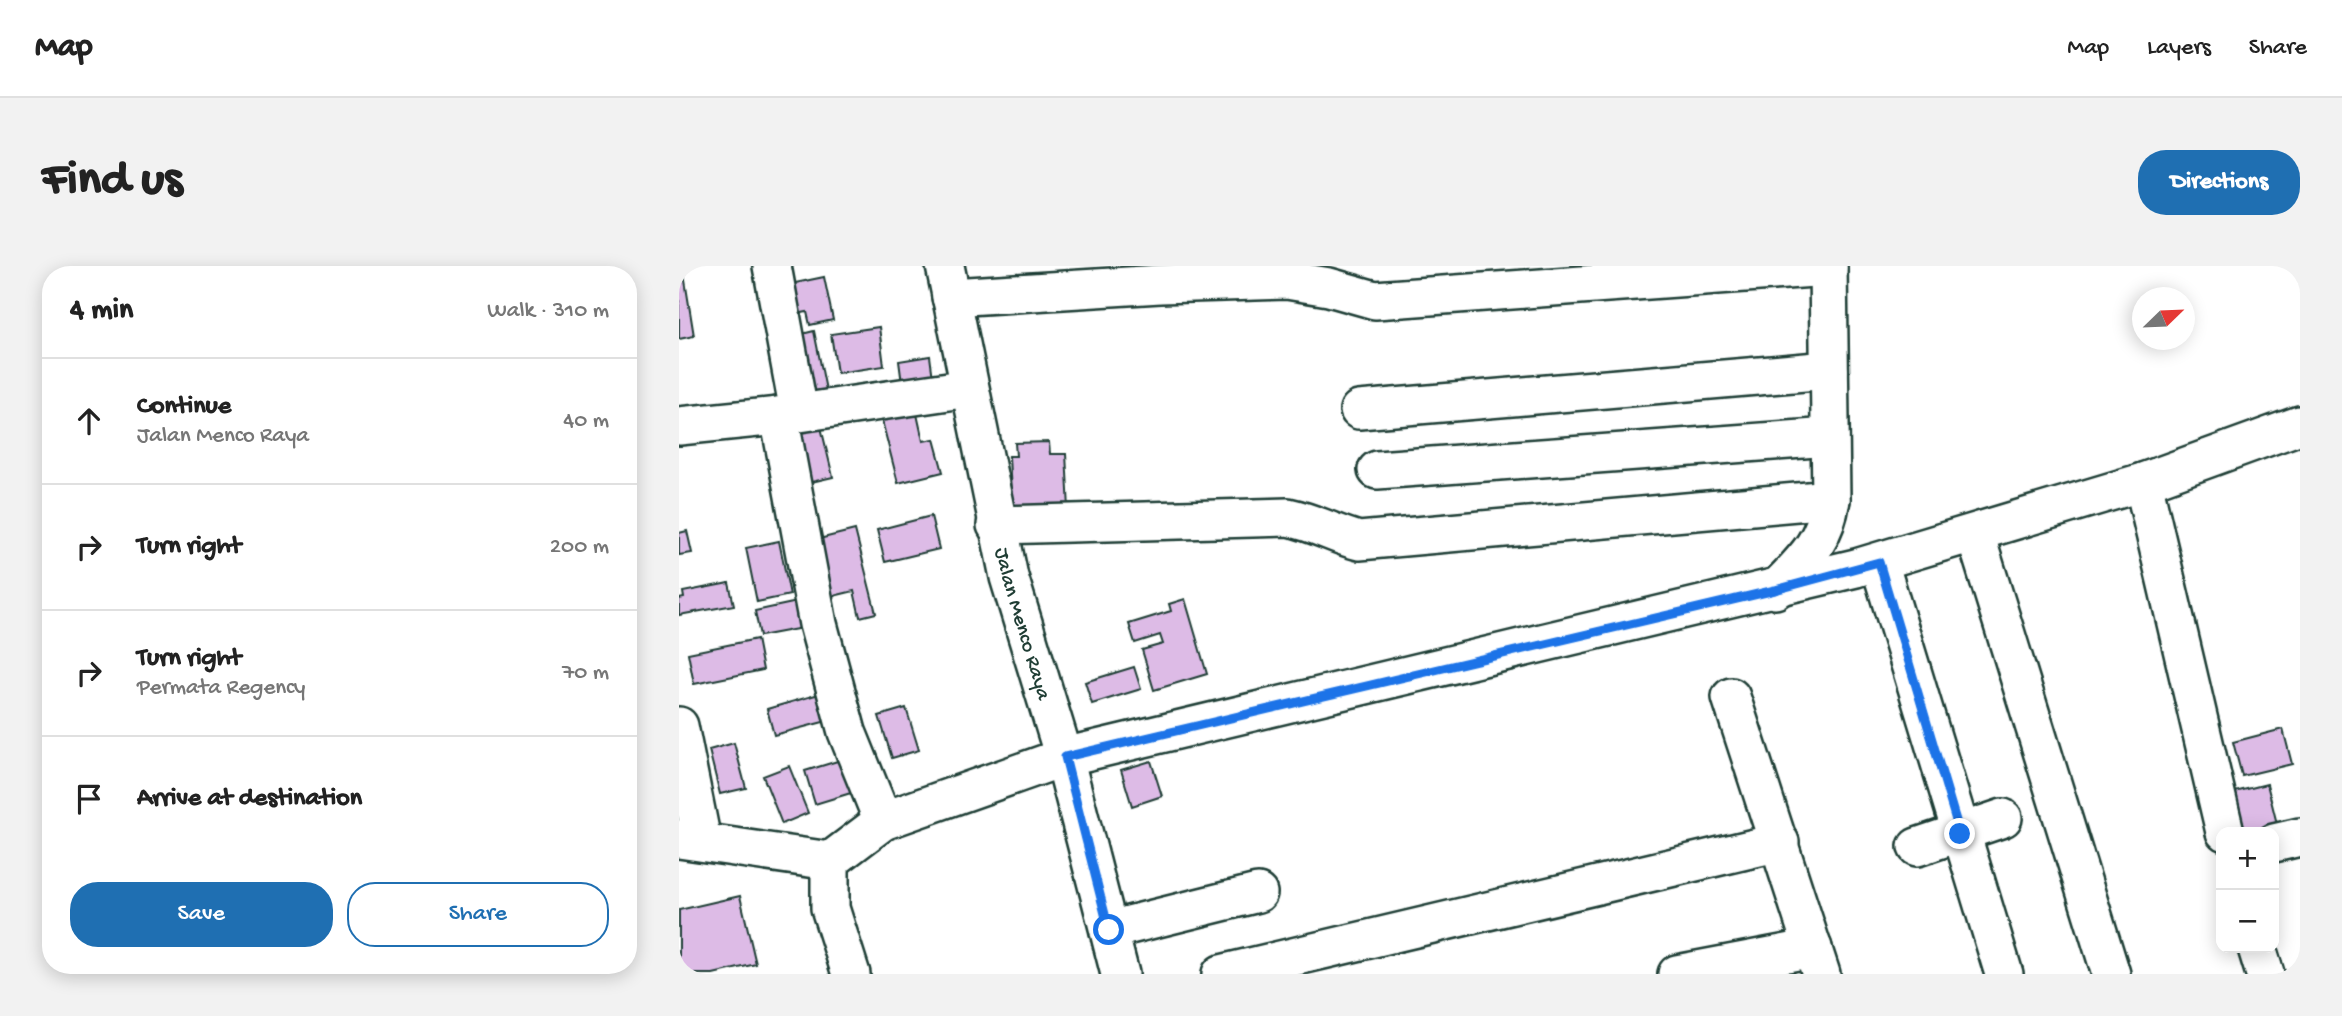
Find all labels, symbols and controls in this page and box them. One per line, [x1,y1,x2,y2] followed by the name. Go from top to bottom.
[35,29,92,67] text: Map
[2067,34,2109,63] text: Map
[2147,34,2211,63] text: Layers
[2249,34,2307,63] text: Share
[2138,150,2300,215] button: Directions
[42,153,182,211] text: Find us
[2132,287,2195,350] north arrow
[70,294,133,329] text: 4 min
[487,298,609,325] text: Walk · 310 m
[137,392,231,423] text: Continue
[70,402,108,440] icon: ahead
[563,408,609,435] text: 40 m
[137,423,309,450] text: Jalan Menco Raya
[70,528,108,566] icon: right
[137,532,241,563] text: Turn right
[550,534,609,561] text: 200 m
[987,546,1055,704] street label: Jalan Menco Raya
[137,644,241,675] text: Turn right
[70,654,108,692] icon: right
[562,660,609,687] text: 70 m
[137,675,305,702] text: Permata Regency
[70,780,108,818] icon: arrive
[137,784,362,815] text: Arrive at destination
[1944,818,1975,849] route end
[2216,827,2279,953] map controls
[2216,827,2279,890] button: +
[70,882,333,947] button: Save
[347,882,609,947] button: Share
[2216,890,2279,953] button: −
[1093,914,1124,945] route start

